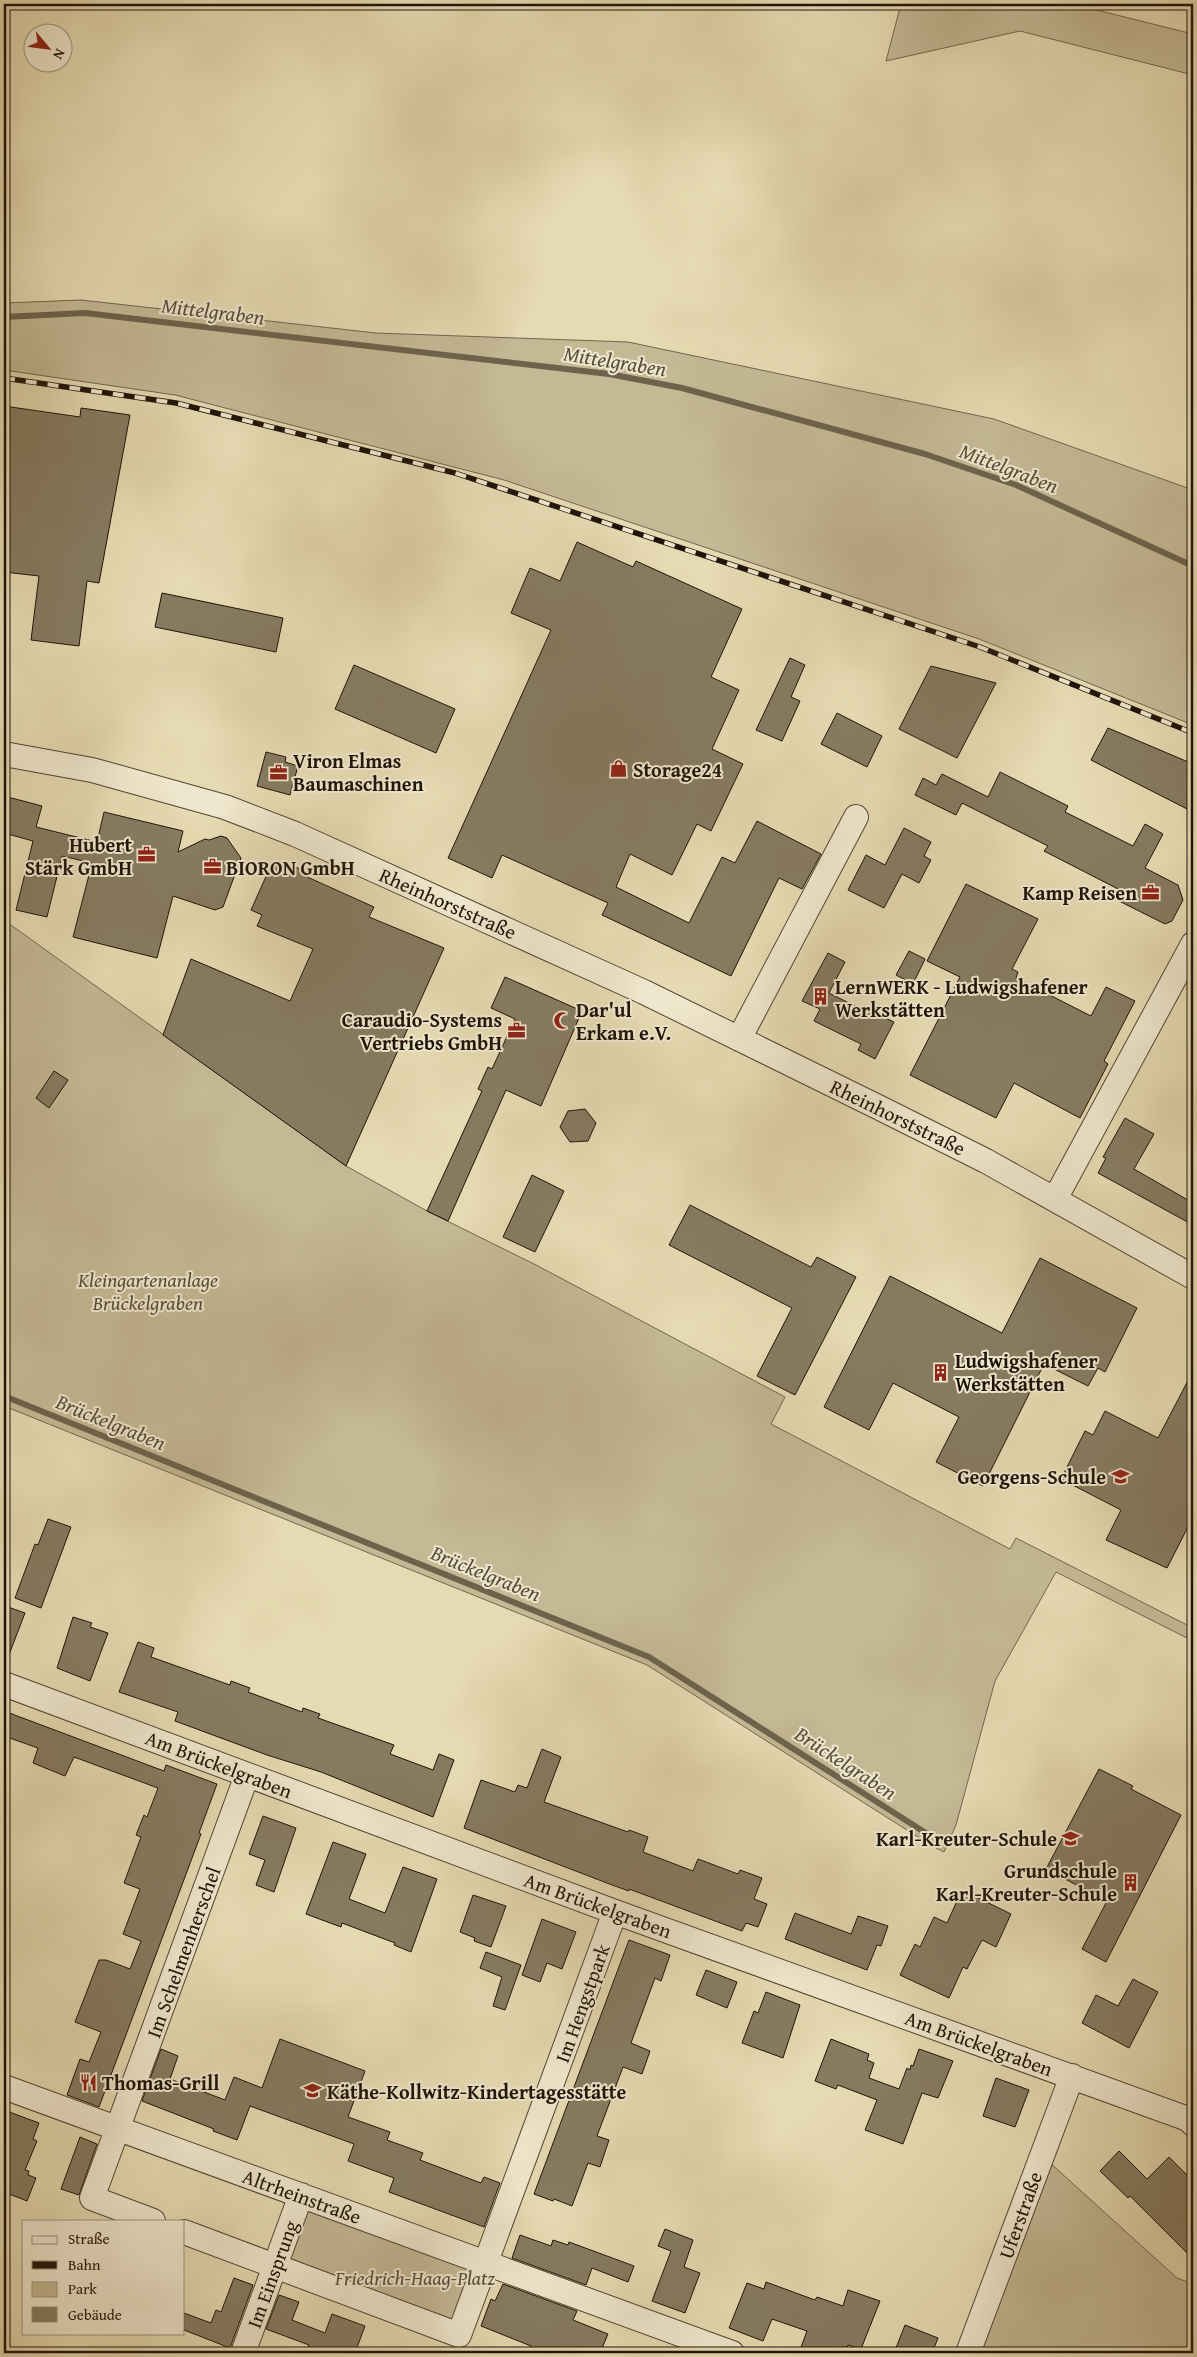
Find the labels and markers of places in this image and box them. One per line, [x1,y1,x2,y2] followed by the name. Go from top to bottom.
[293,746,424,798] place label: Viron Elmas Baumaschinen
[633,755,722,784] place label: Storage24
[609,759,629,779] shop icon: Storage24
[269,762,289,782] office icon: Viron Elmas Baumaschinen
[25,830,132,882] place label: Hubert Stärk GmbH
[136,845,156,865] office icon: Hubert Stärk GmbH
[226,853,355,882] place label: BIORON GmbH
[202,857,222,877] office icon: BIORON GmbH
[1023,878,1137,907] place label: Kamp Reisen
[1141,882,1161,902] office icon: Kamp Reisen
[835,972,1088,1024] place label: LernWERK - Ludwigshafener Werkstätten
[811,987,831,1007] building icon: LernWERK - Ludwigshafener Werkstätten
[576,995,671,1047] place label: Dar'ul Erkam e.V.
[342,1005,502,1057] place label: Caraudio-Systems Vertriebs GmbH
[552,1011,572,1031] mosque icon: Dar'ul Erkam e.V.
[506,1021,526,1041] office icon: Caraudio-Systems Vertriebs GmbH
[955,1346,1098,1398] place label: Ludwigshafener Werkstätten
[931,1362,951,1382] building icon: Ludwigshafener Werkstätten
[957,1462,1106,1491] place label: Georgens-Schule
[1110,1466,1130,1486] school or university icon: Georgens-Schule
[876,1824,1057,1853] place label: Karl-Kreuter-Schule
[1061,1828,1081,1848] school or university icon: Karl-Kreuter-Schule
[936,1856,1117,1908] place label: Grundschule Karl-Kreuter-Schule
[1121,1872,1141,1892] building icon: Grundschule Karl-Kreuter-Schule
[102,2068,219,2097] place label: Thomas-Grill
[78,2072,98,2092] restaurant icon: Thomas-Grill
[327,2077,626,2106] place label: Käthe-Kollwitz-Kindertagesstätte
[303,2081,323,2101] school or university icon: Käthe-Kollwitz-Kindertagesstätte

